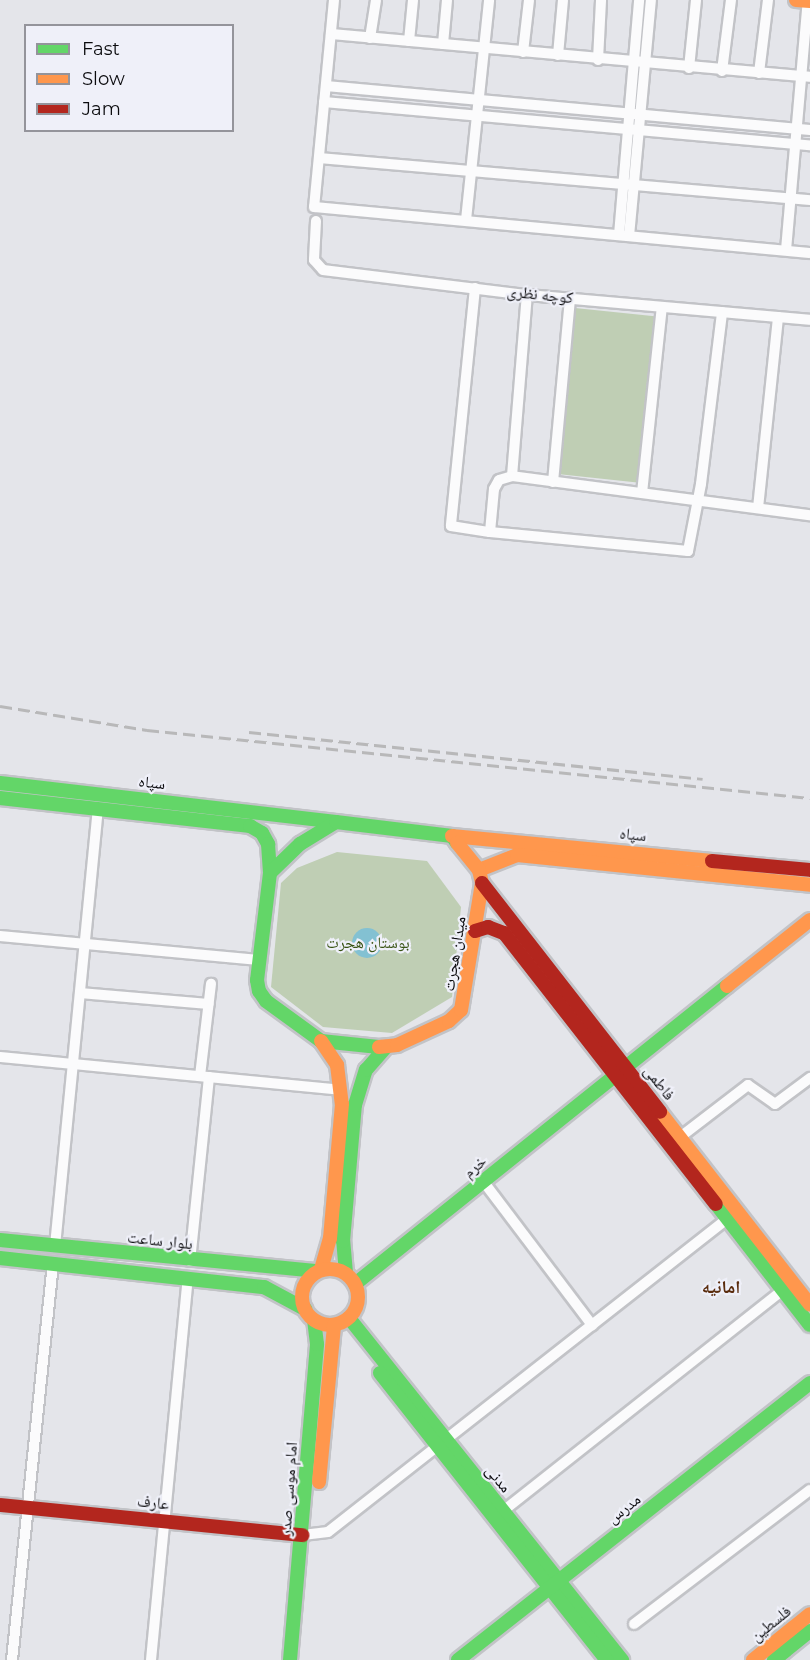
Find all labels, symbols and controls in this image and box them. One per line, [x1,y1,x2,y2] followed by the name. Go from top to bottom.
[24,24,234,132] legend
[82,38,120,60] text: Fast
[82,68,125,90] text: Slow
[82,98,121,120] text: Jam
[506,282,574,308] street label: کوچه نظری
[137,772,167,794] street label: سپاه
[619,824,647,846] street label: سپاه
[440,915,470,993] street label: میدان هجرت
[326,933,410,953] park label: بوستان هجرت
[639,1062,679,1104] street label: فاطمی
[459,1152,491,1182] street label: خرم
[126,1228,194,1254] street label: بلوار ساعت
[702,1276,740,1298] district label: امانیه
[276,1441,302,1537] street label: امام موسی صدر
[481,1461,515,1497] street label: مدنی
[603,1490,645,1528] street label: مدرس
[136,1492,170,1514] street label: عارف
[747,1602,795,1646] street label: فلسطین

